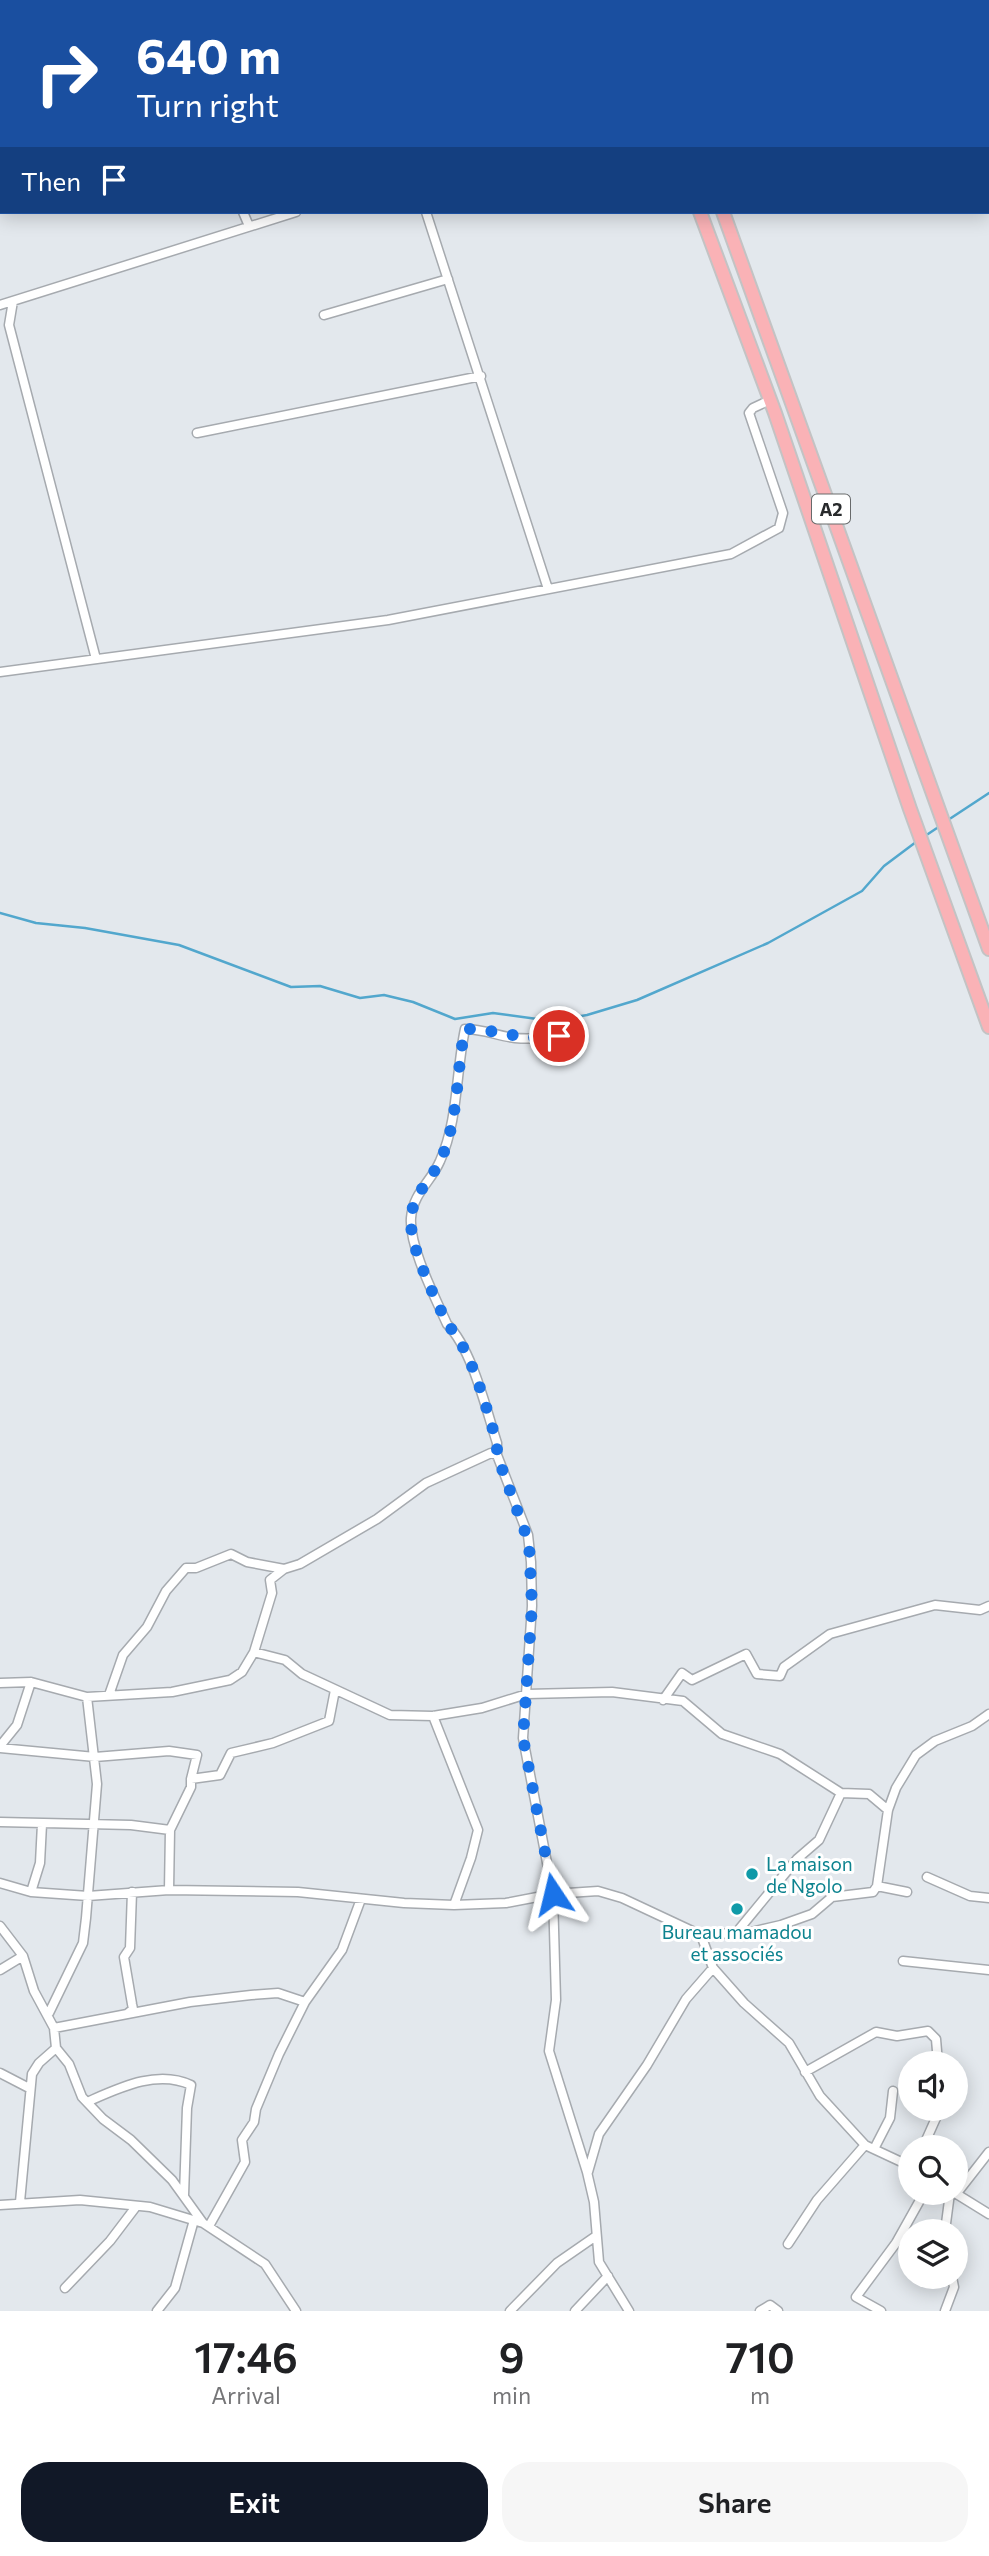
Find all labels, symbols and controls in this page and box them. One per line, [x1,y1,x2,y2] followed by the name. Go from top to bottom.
[136,24,281,84] text: 640 m
[21,28,112,119] icon: right
[136,84,279,124] text: Turn right
[95,161,133,199] icon: arrive
[21,165,81,196] text: Then
[812,494,850,524] road number: A2
[529,1006,589,1066] pin
[540,1017,578,1055] icon: arrive
[766,1852,853,1897] place label: La maison de Ngolo
[516,1857,590,1931] position arrow
[744,1866,760,1882] marker: La maison de Ngolo
[729,1901,745,1917] marker: Bureau mamadou et associés
[662,1920,812,1965] place label: Bureau mamadou et associés
[898,2051,968,2289] map controls
[898,2051,968,2121] button: sound
[898,2135,968,2205] button: search
[898,2219,968,2289] button: layers
[194,2330,298,2382] text: 17:46
[499,2330,525,2382] text: 9
[725,2330,795,2382] text: 710
[211,2381,281,2409] text: Arrival
[492,2381,531,2409] text: min
[750,2381,770,2409] text: m
[21,2462,488,2542] button: Exit
[502,2462,968,2542] button: Share

